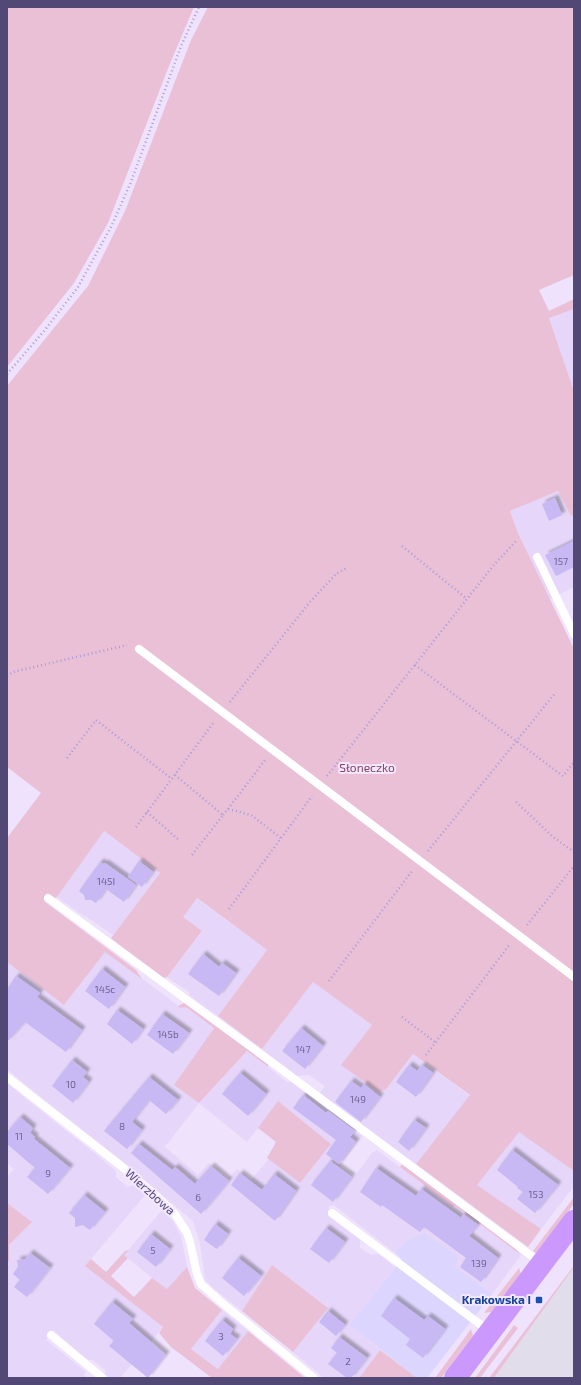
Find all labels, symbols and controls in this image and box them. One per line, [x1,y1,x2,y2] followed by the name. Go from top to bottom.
[554,555,568,567] house number: 157
[339,760,395,774] park label: Słoneczko
[97,875,115,887] house number: 145I
[95,983,115,995] house number: 145c
[157,1028,179,1040] house number: 145b
[295,1043,311,1055] house number: 147
[66,1078,76,1090] house number: 10
[350,1093,366,1105] house number: 149
[119,1120,125,1132] house number: 8
[15,1130,23,1142] house number: 11
[123,1165,178,1217] street label: Wierzbowa
[45,1167,51,1179] house number: 9
[529,1188,543,1200] house number: 153
[195,1191,201,1203] house number: 6
[150,1244,156,1256] house number: 5
[471,1257,487,1269] house number: 139
[462,1292,531,1306] place label: Krakowska I
[534,1295,544,1305] marker: Krakowska I
[218,1330,224,1342] house number: 3
[345,1355,351,1367] house number: 2

